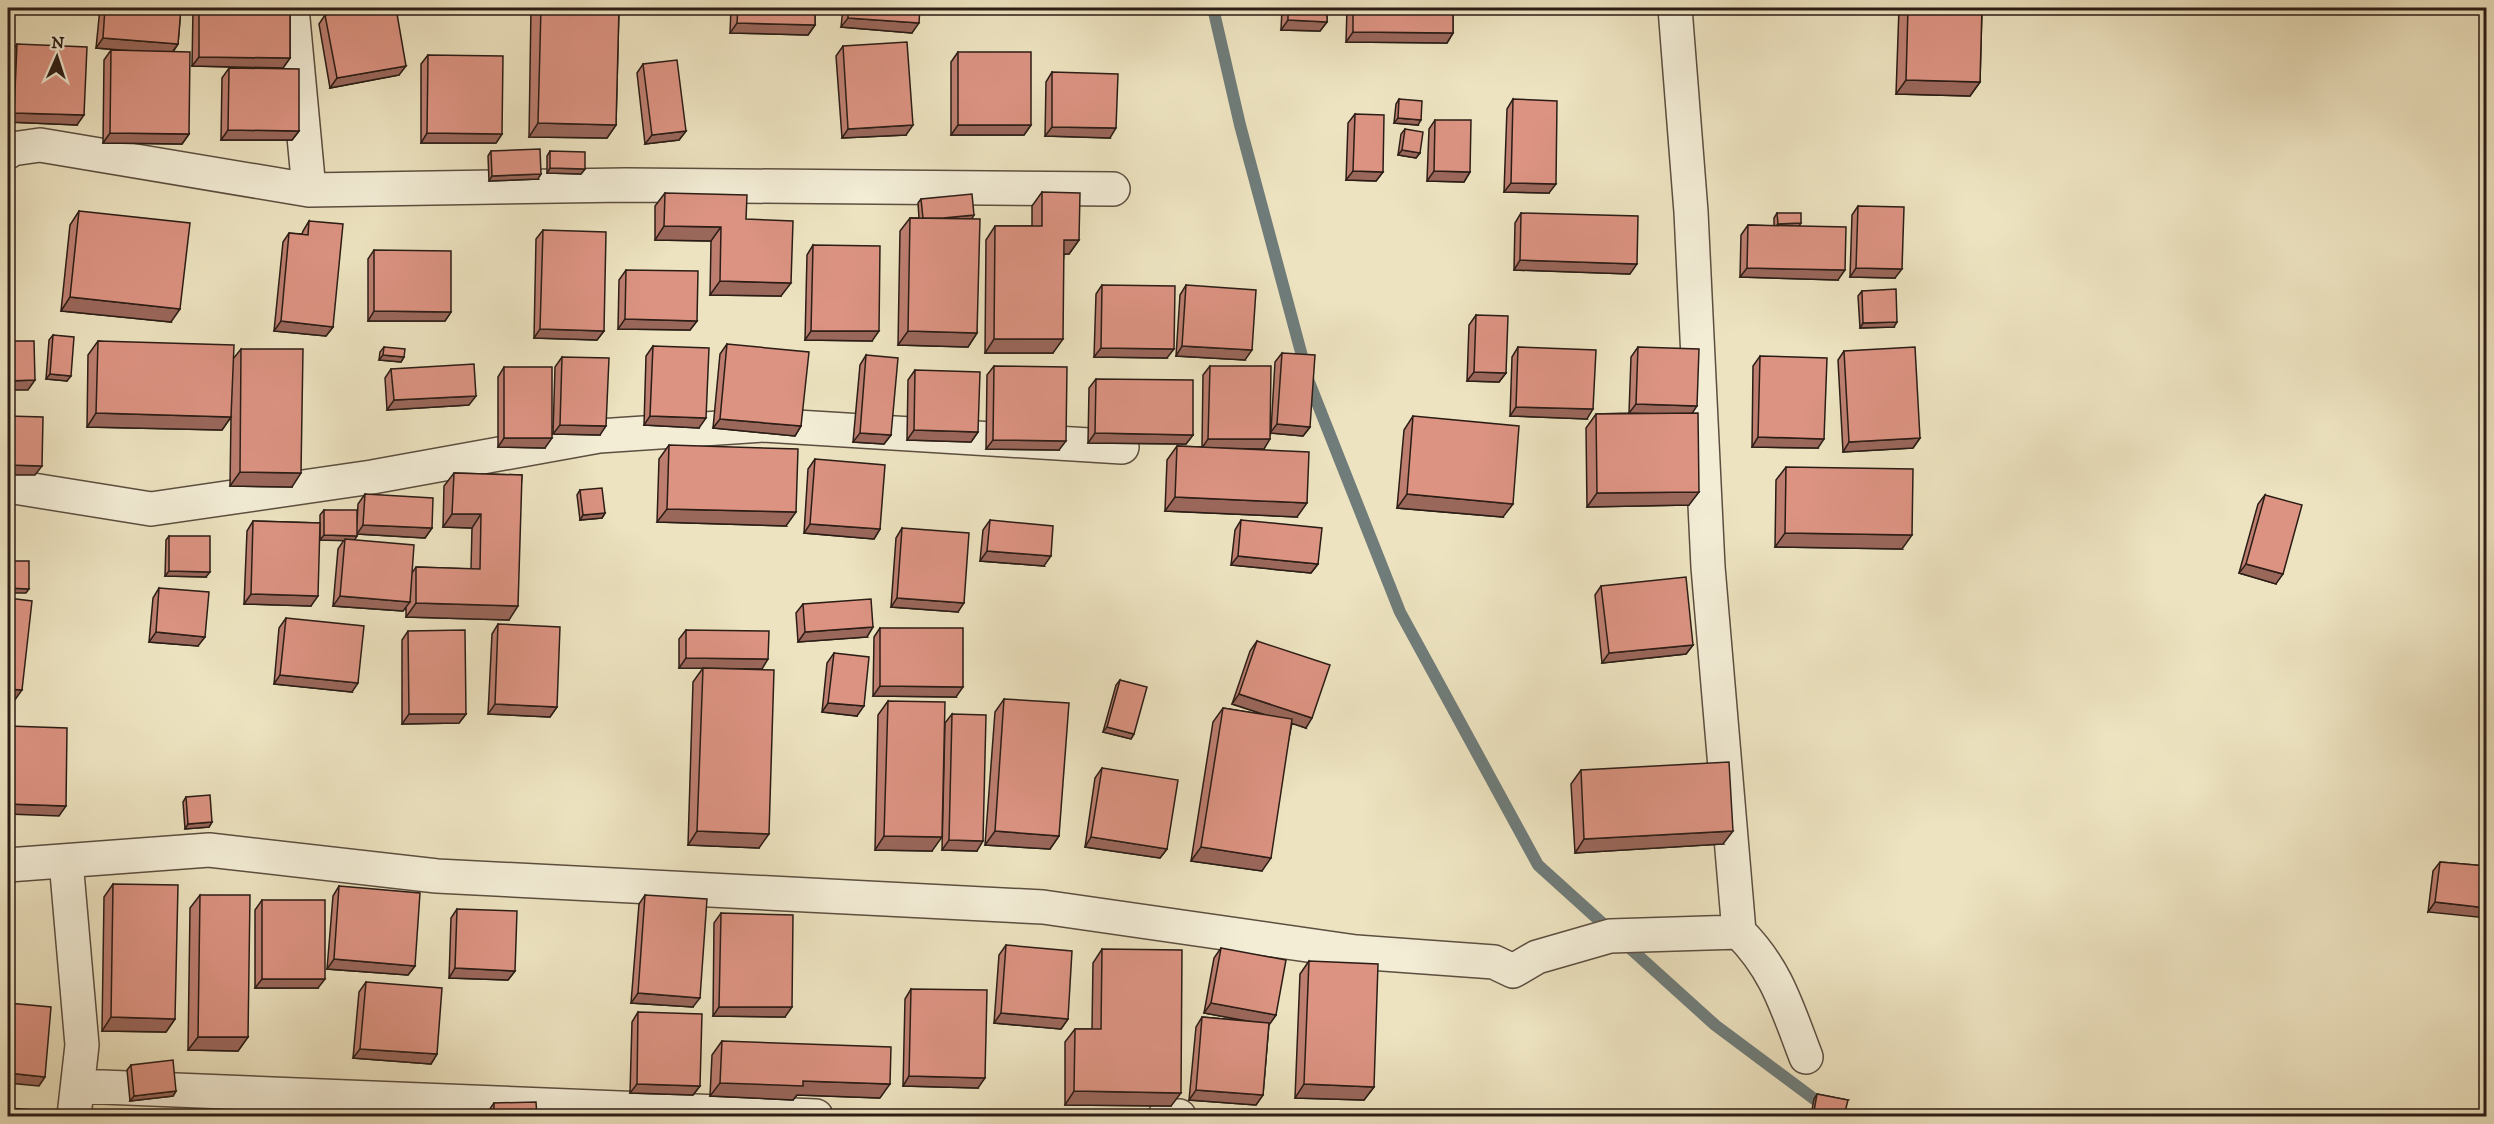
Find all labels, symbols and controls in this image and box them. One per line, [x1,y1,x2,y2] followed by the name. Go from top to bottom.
[27,27,87,87] north arrow
[51,33,65,53] text: N

